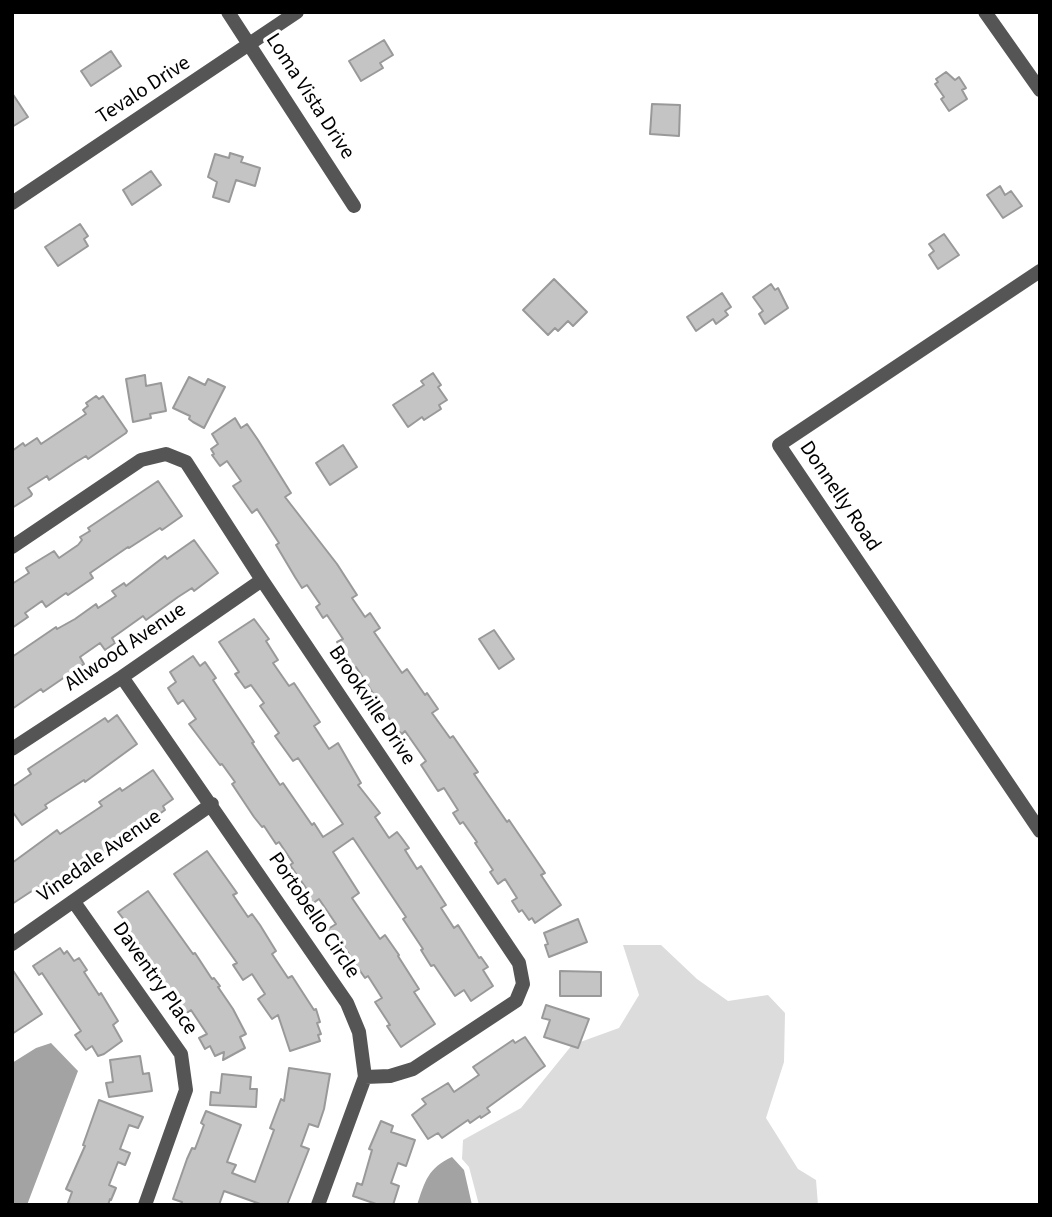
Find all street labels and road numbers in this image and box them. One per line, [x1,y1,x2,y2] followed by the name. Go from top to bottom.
[259,29,359,165] street label: Loma Vista Drive
[92,51,196,131] street label: Tevalo Drive
[793,437,885,557] street label: Donnelly Road
[61,598,191,698] street label: Allwood Avenue
[322,642,420,770] street label: Brookville Drive
[33,805,167,909] street label: Vinedale Avenue
[262,848,364,984] street label: Portobello Circle
[106,918,202,1040] street label: Daventry Place

